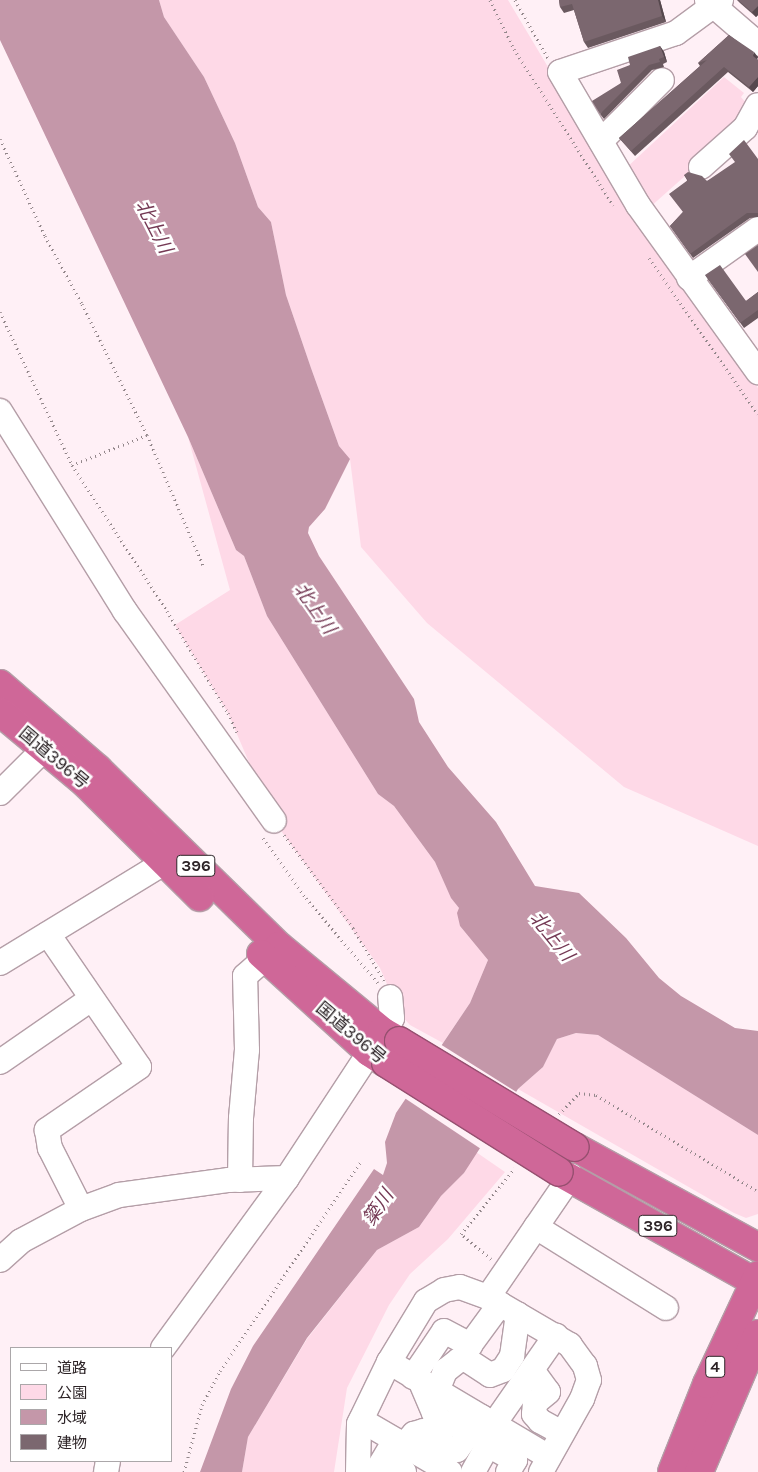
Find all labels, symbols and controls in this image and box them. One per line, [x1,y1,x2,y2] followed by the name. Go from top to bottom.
[130,196,176,258] water label: 北上川
[288,579,340,639] water label: 北上川
[14,722,94,794] street label: 国道396号
[176,852,216,879] road number: 396
[524,908,578,966] water label: 北上川
[311,997,391,1069] street label: 国道396号
[359,1186,399,1230] water label: 簗川
[638,1212,678,1240] road number: 396
[10,1347,172,1462] legend
[705,1354,725,1380] road number: 4
[57,1359,87,1377] text: 道路
[57,1384,87,1402] text: 公園
[57,1409,87,1427] text: 水域
[57,1434,87,1452] text: 建物

